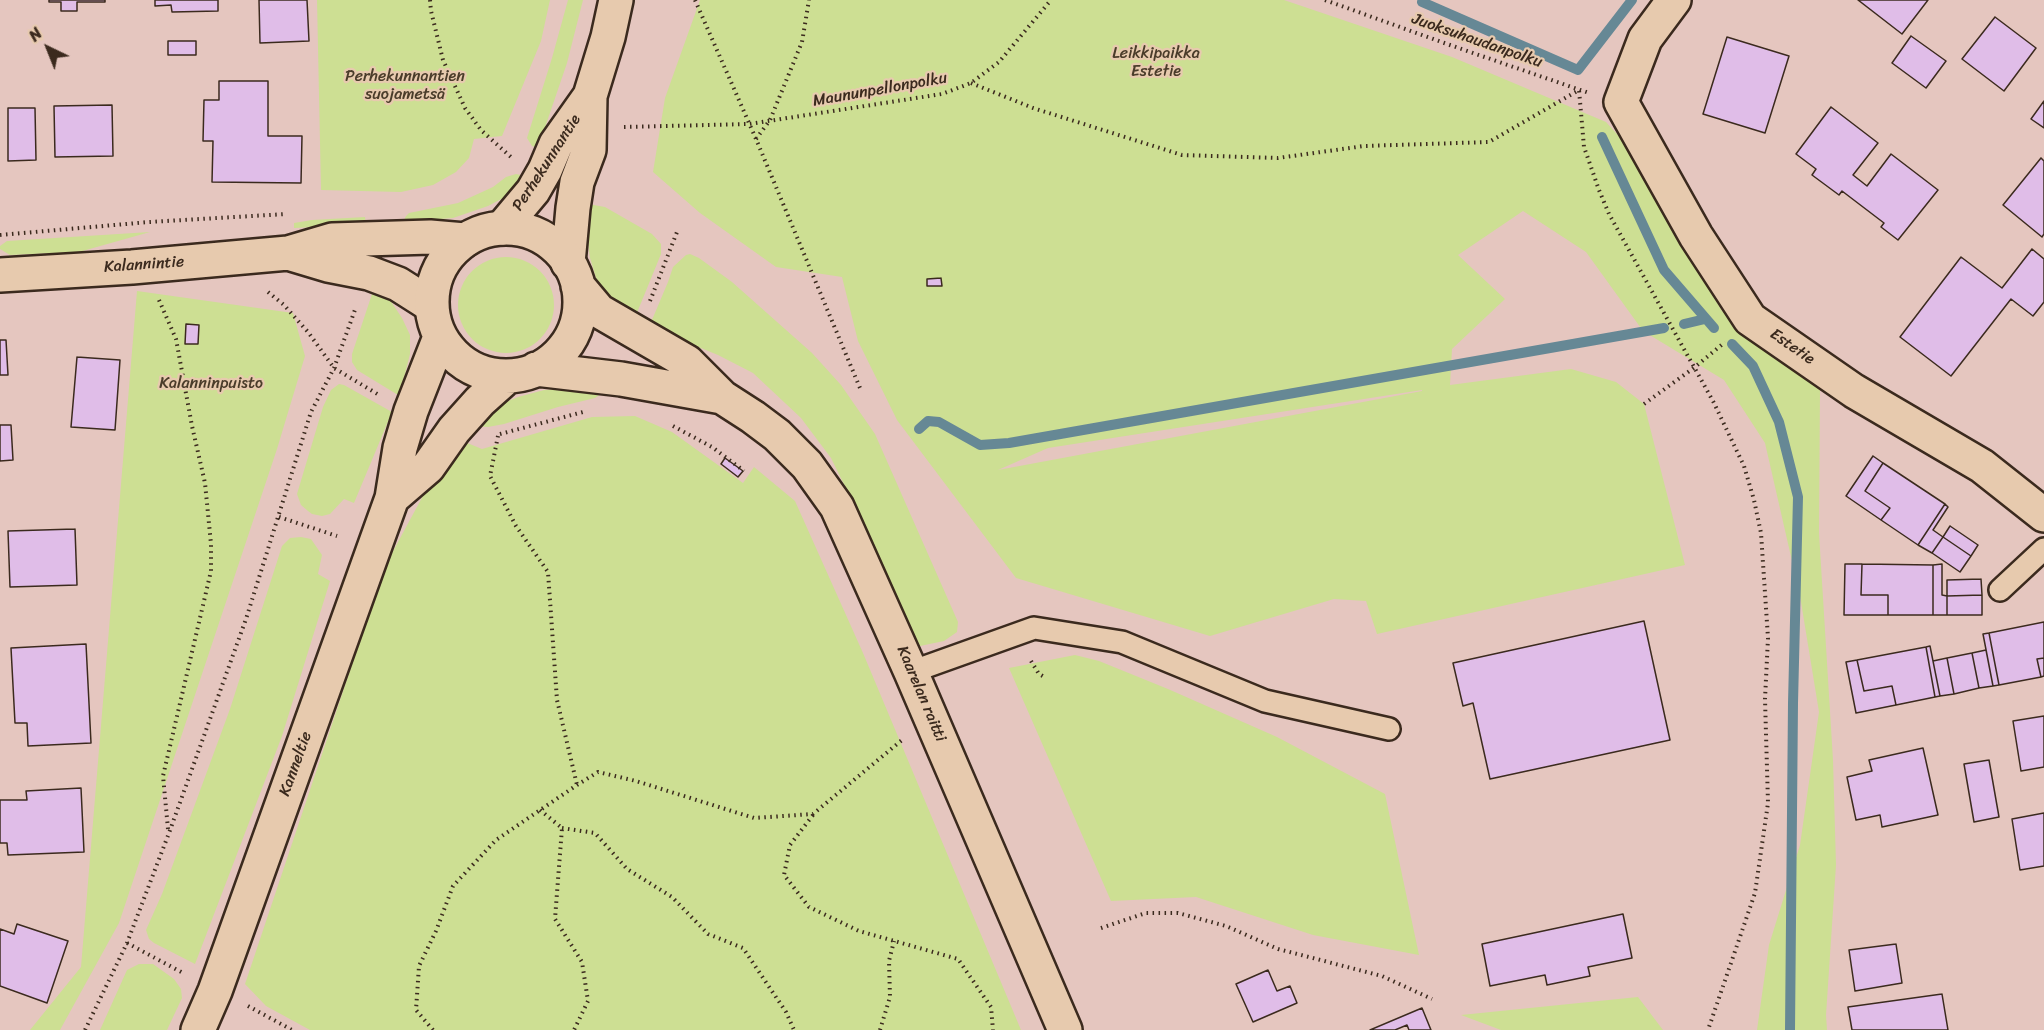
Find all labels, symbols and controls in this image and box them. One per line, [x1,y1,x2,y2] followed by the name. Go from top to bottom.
[1409,10,1545,72] street label: Juoksuhaudanpolku
[18,18,78,78] north arrow
[21,20,49,49] text: N
[1112,44,1200,82] park label: Leikkipaikka Estetie
[345,67,465,105] park label: Perhekunnantien suojametsä
[811,69,949,111] street label: Maununpellonpolku
[509,111,585,215] street label: Perhekunnantie
[103,253,185,277] street label: Kalannintie
[1766,325,1818,369] street label: Estetie
[159,374,263,394] park label: Kalanninpuisto
[892,643,950,745] street label: Kaarelan raitti
[275,729,317,799] street label: Kanneltie

